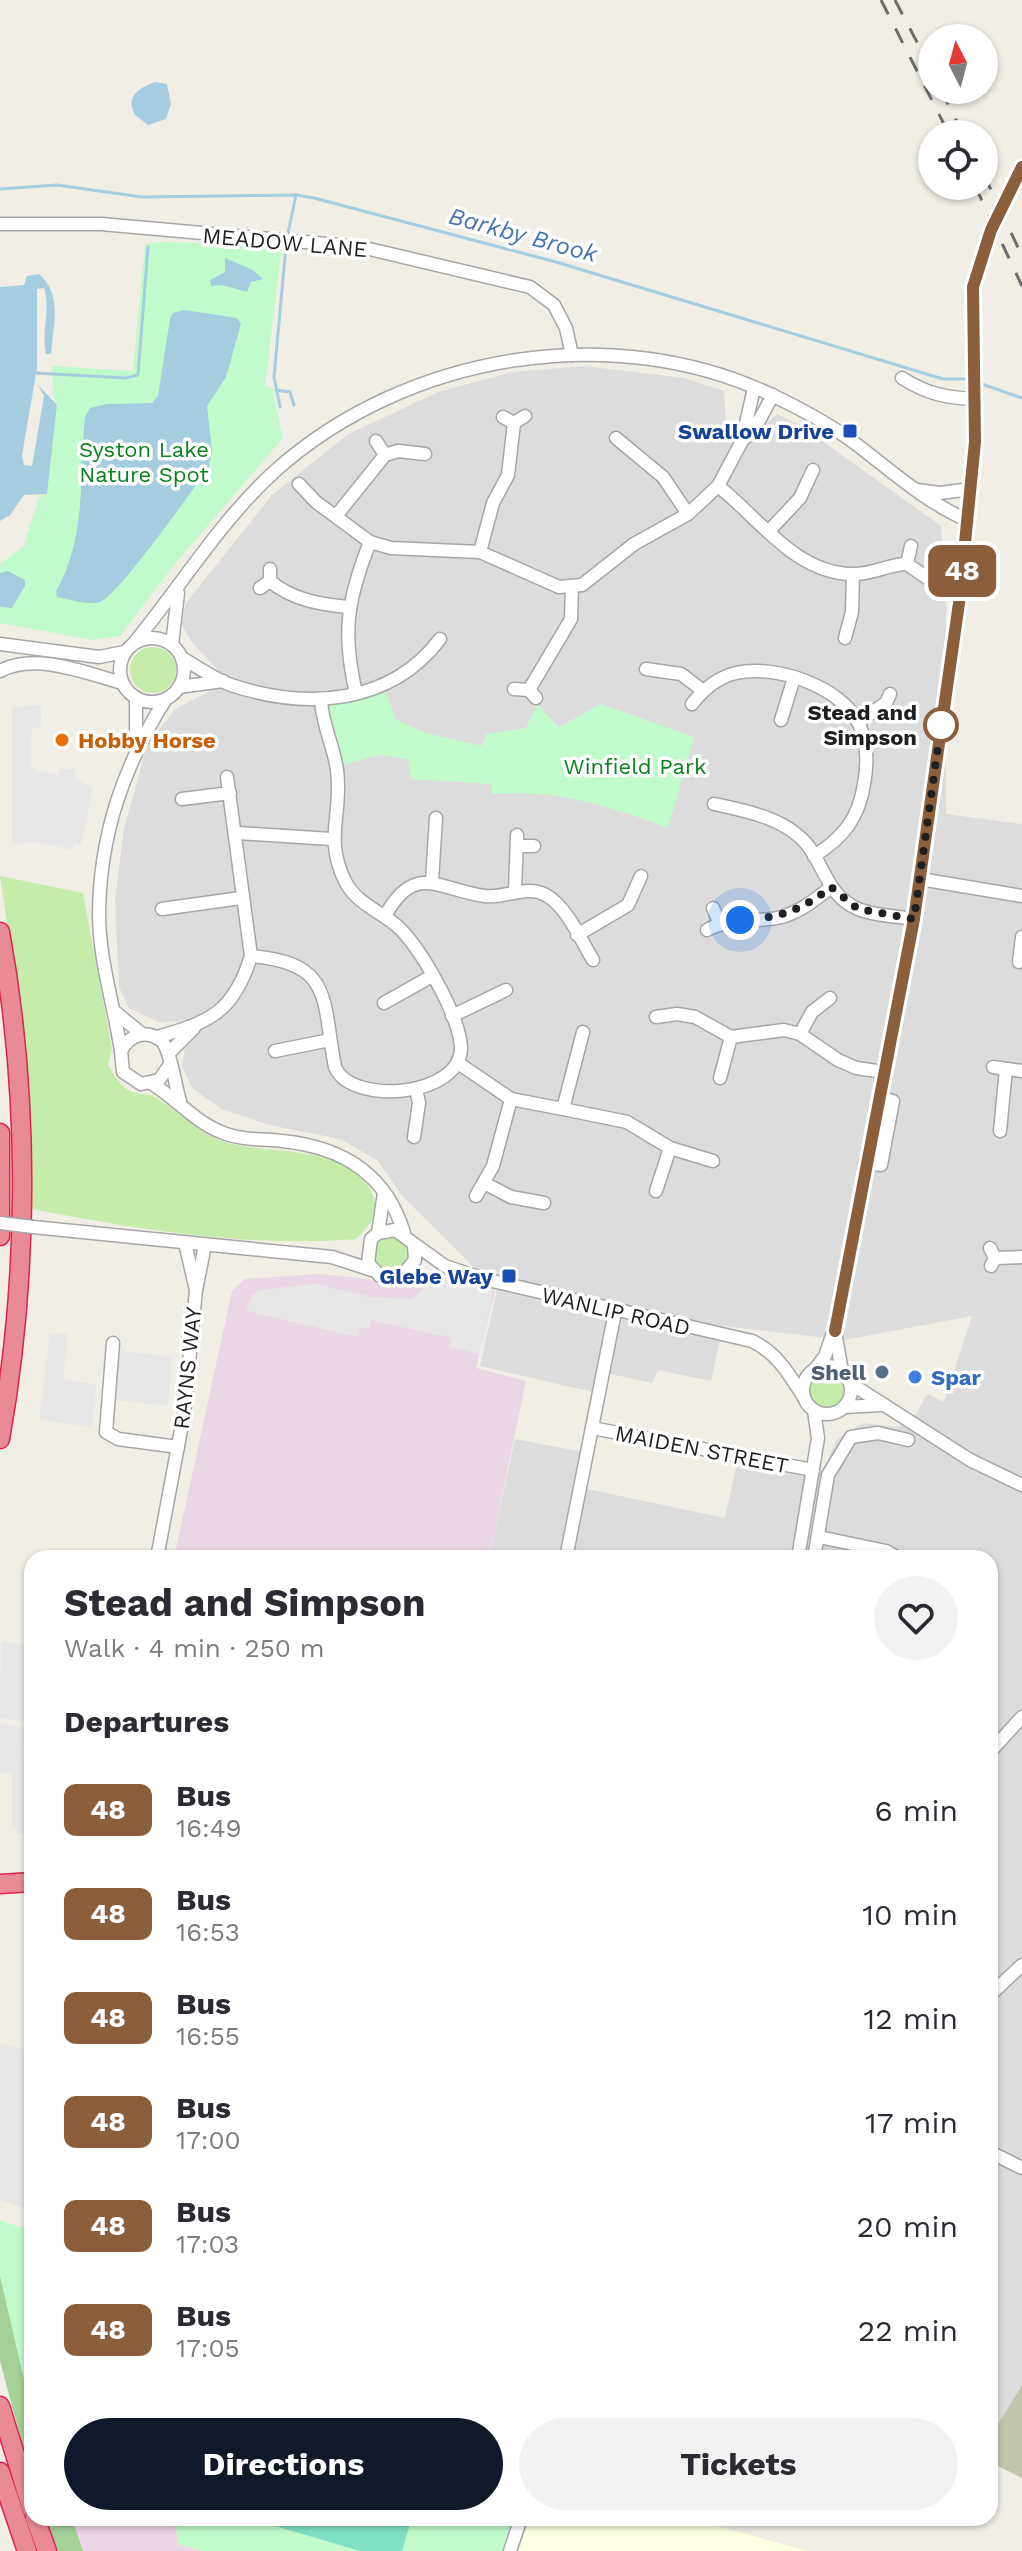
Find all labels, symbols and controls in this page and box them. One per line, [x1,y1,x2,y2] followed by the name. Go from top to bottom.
[918,24,998,104] north arrow
[918,24,998,200] map controls
[918,120,998,200] button: locate
[446,202,601,268] water label: Barkby Brook
[201,223,368,262] street label: MEADOW LANE
[678,419,834,444] place label: Swallow Drive
[841,422,859,440] marker: Swallow Drive
[79,437,209,487] park label: Syston Lake Nature Spot
[926,545,998,597] line badge: 48
[944,554,980,587] text: 48
[808,700,917,750] place label: Stead and Simpson
[924,708,958,742] marker: Stead and Simpson
[78,728,216,753] place label: Hobby Horse
[53,731,71,749] marker: Hobby Horse
[563,754,707,779] park label: Winfield Park
[720,900,760,940] your location
[379,1264,494,1289] place label: Glebe Way
[500,1267,518,1285] marker: Glebe Way
[539,1282,693,1341] street label: WANLIP ROAD
[169,1305,206,1431] street label: RAYNS WAY
[811,1360,867,1385] place label: Shell
[873,1363,891,1381] marker: Shell
[931,1365,982,1390] place label: Spar
[906,1368,924,1386] marker: Spar
[613,1420,791,1479] street label: MAIDEN STREET
[874,1576,958,1660] button: heart
[64,1581,425,1625] text: Stead and Simpson
[64,1633,325,1663] text: Walk · 4 min · 250 m
[64,1704,229,1739] text: Departures
[176,1778,231,1813] text: Bus
[90,1793,126,1826] text: 48
[874,1793,958,1828] text: 6 min
[176,1813,242,1843] text: 16:49
[176,1882,231,1917] text: Bus
[90,1897,126,1930] text: 48
[862,1897,958,1932] text: 10 min
[176,1917,240,1947] text: 16:53
[176,1986,231,2021] text: Bus
[90,2001,126,2034] text: 48
[863,2001,958,2036] text: 12 min
[176,2021,240,2051] text: 16:55
[176,2090,231,2125] text: Bus
[90,2105,126,2138] text: 48
[865,2105,958,2140] text: 17 min
[176,2125,241,2155] text: 17:00
[176,2194,231,2229] text: Bus
[90,2209,126,2242] text: 48
[856,2209,958,2244] text: 20 min
[176,2229,239,2259] text: 17:03
[176,2298,231,2333] text: Bus
[90,2313,126,2346] text: 48
[858,2313,958,2348] text: 22 min
[176,2333,240,2363] text: 17:05
[64,2418,503,2510] button: Directions
[519,2418,958,2510] button: Tickets

